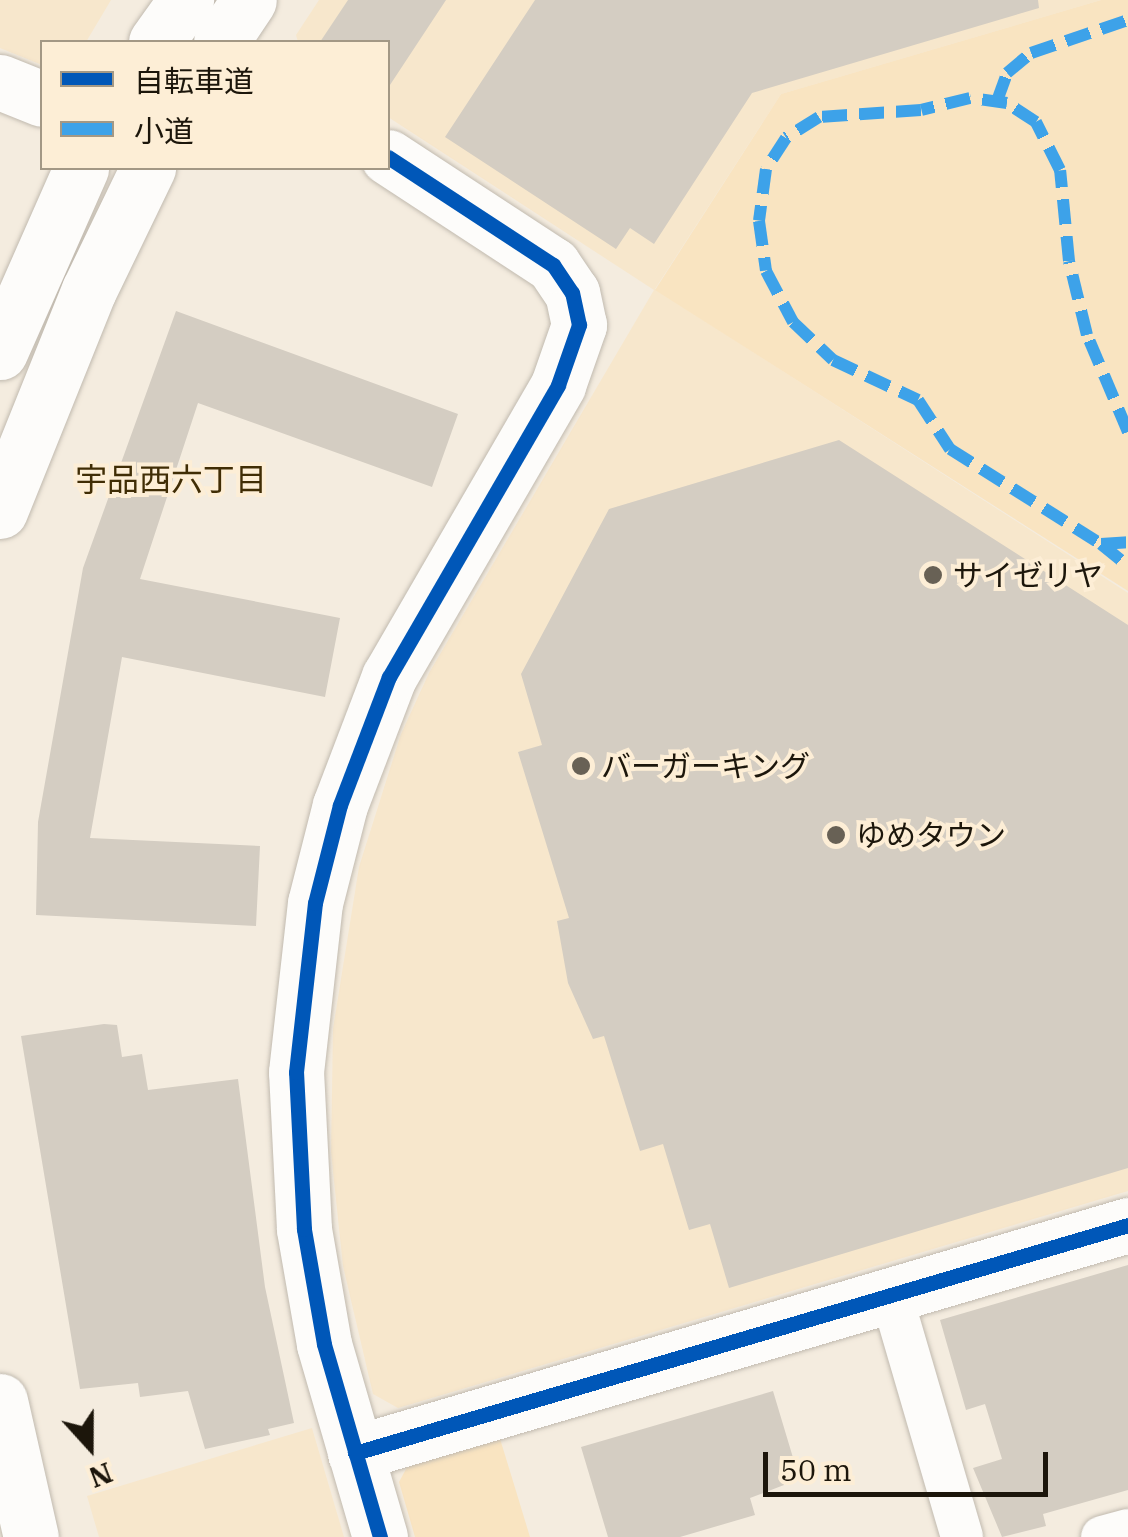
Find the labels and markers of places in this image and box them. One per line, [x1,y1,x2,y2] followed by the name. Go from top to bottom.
[953,557,1103,593] place label: サイゼリヤ
[922,564,944,586] marker: サイゼリヤ
[601,748,811,784] place label: バーガーキング
[570,755,592,777] marker: バーガーキング
[856,817,1006,853] place label: ゆめタウン
[825,824,847,846] marker: ゆめタウン

